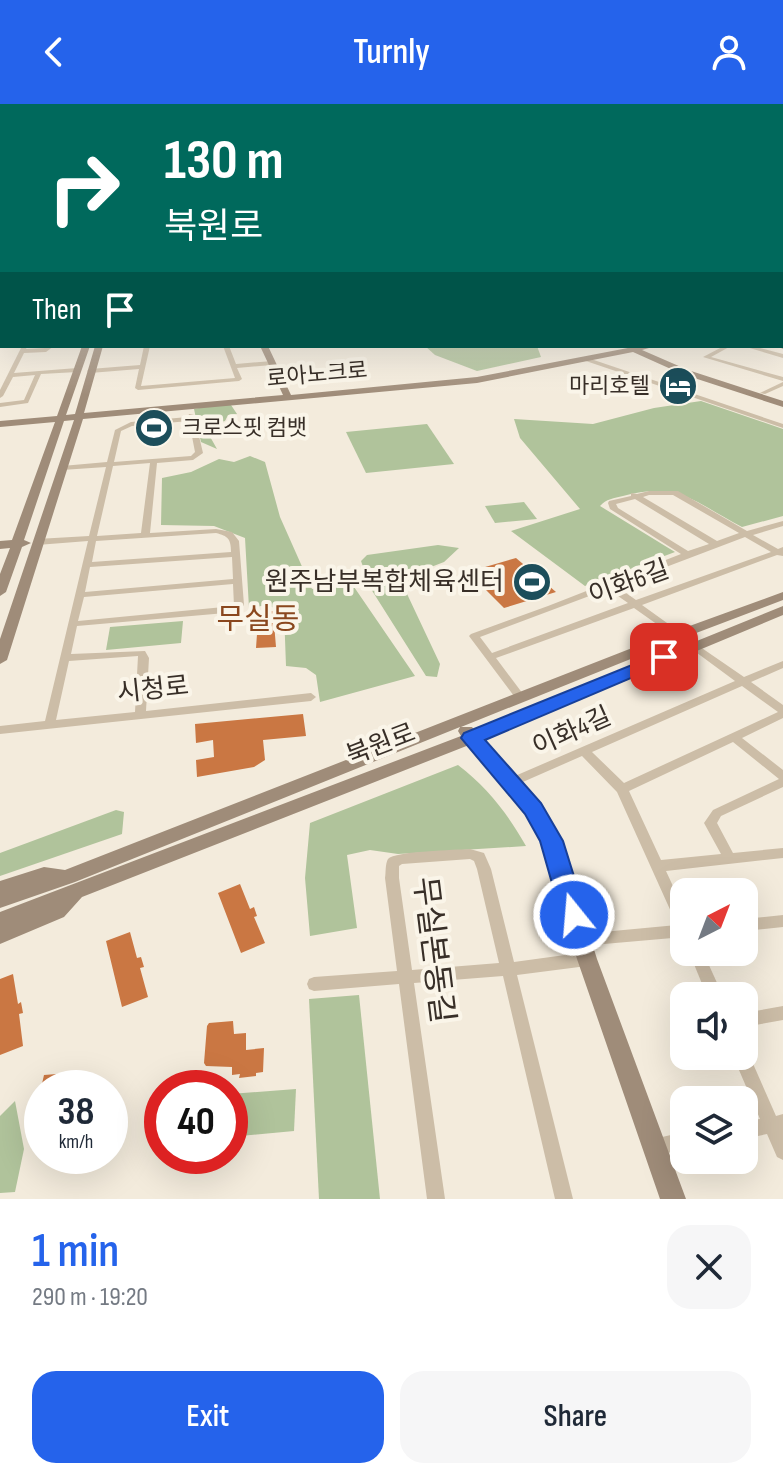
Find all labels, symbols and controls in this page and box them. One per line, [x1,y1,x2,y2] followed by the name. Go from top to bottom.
[32,30,76,74] icon: back
[707,30,751,74] icon: person
[353,31,430,74] text: Turnly
[164,128,284,195] text: 130 m
[32,136,136,240] icon: right
[164,206,263,249] text: 북원로
[98,288,142,332] icon: arrive
[32,292,82,328] text: Then
[265,357,369,393] street label: 로아노크로
[657,365,699,407] hotel icon: 마리호텔
[569,373,650,400] place label: 마리호텔
[133,407,175,449] sports icon: 크로스핏 컴뱃
[182,415,307,442] place label: 크로스핏 컴뱃
[585,554,673,612] street label: 이화6길
[511,561,553,603] sports icon: 원주남부복합체육센터
[265,567,504,598] place label: 원주남부복합체육센터
[217,602,299,638] district label: 무실동
[630,623,698,691] pin
[642,635,686,679] icon: arrive
[116,671,190,709] street label: 시청로
[528,701,616,763] street label: 이화4길
[342,718,420,772] street label: 북원로
[532,873,616,957] position arrow
[405,875,461,1025] street label: 무실본동길
[670,878,758,966] north arrow
[670,878,758,1174] map controls
[670,982,758,1070] button: sound
[144,1070,248,1174] speed limit sign: 40
[670,1086,758,1174] button: layers
[58,1088,94,1136] text: 38
[59,1130,93,1154] text: km/h
[32,1223,119,1280] text: 1 min
[667,1225,751,1309] button: close
[32,1282,148,1313] text: 290 m · 19:20
[32,1371,384,1463] button: Exit
[400,1371,751,1463] button: Share

